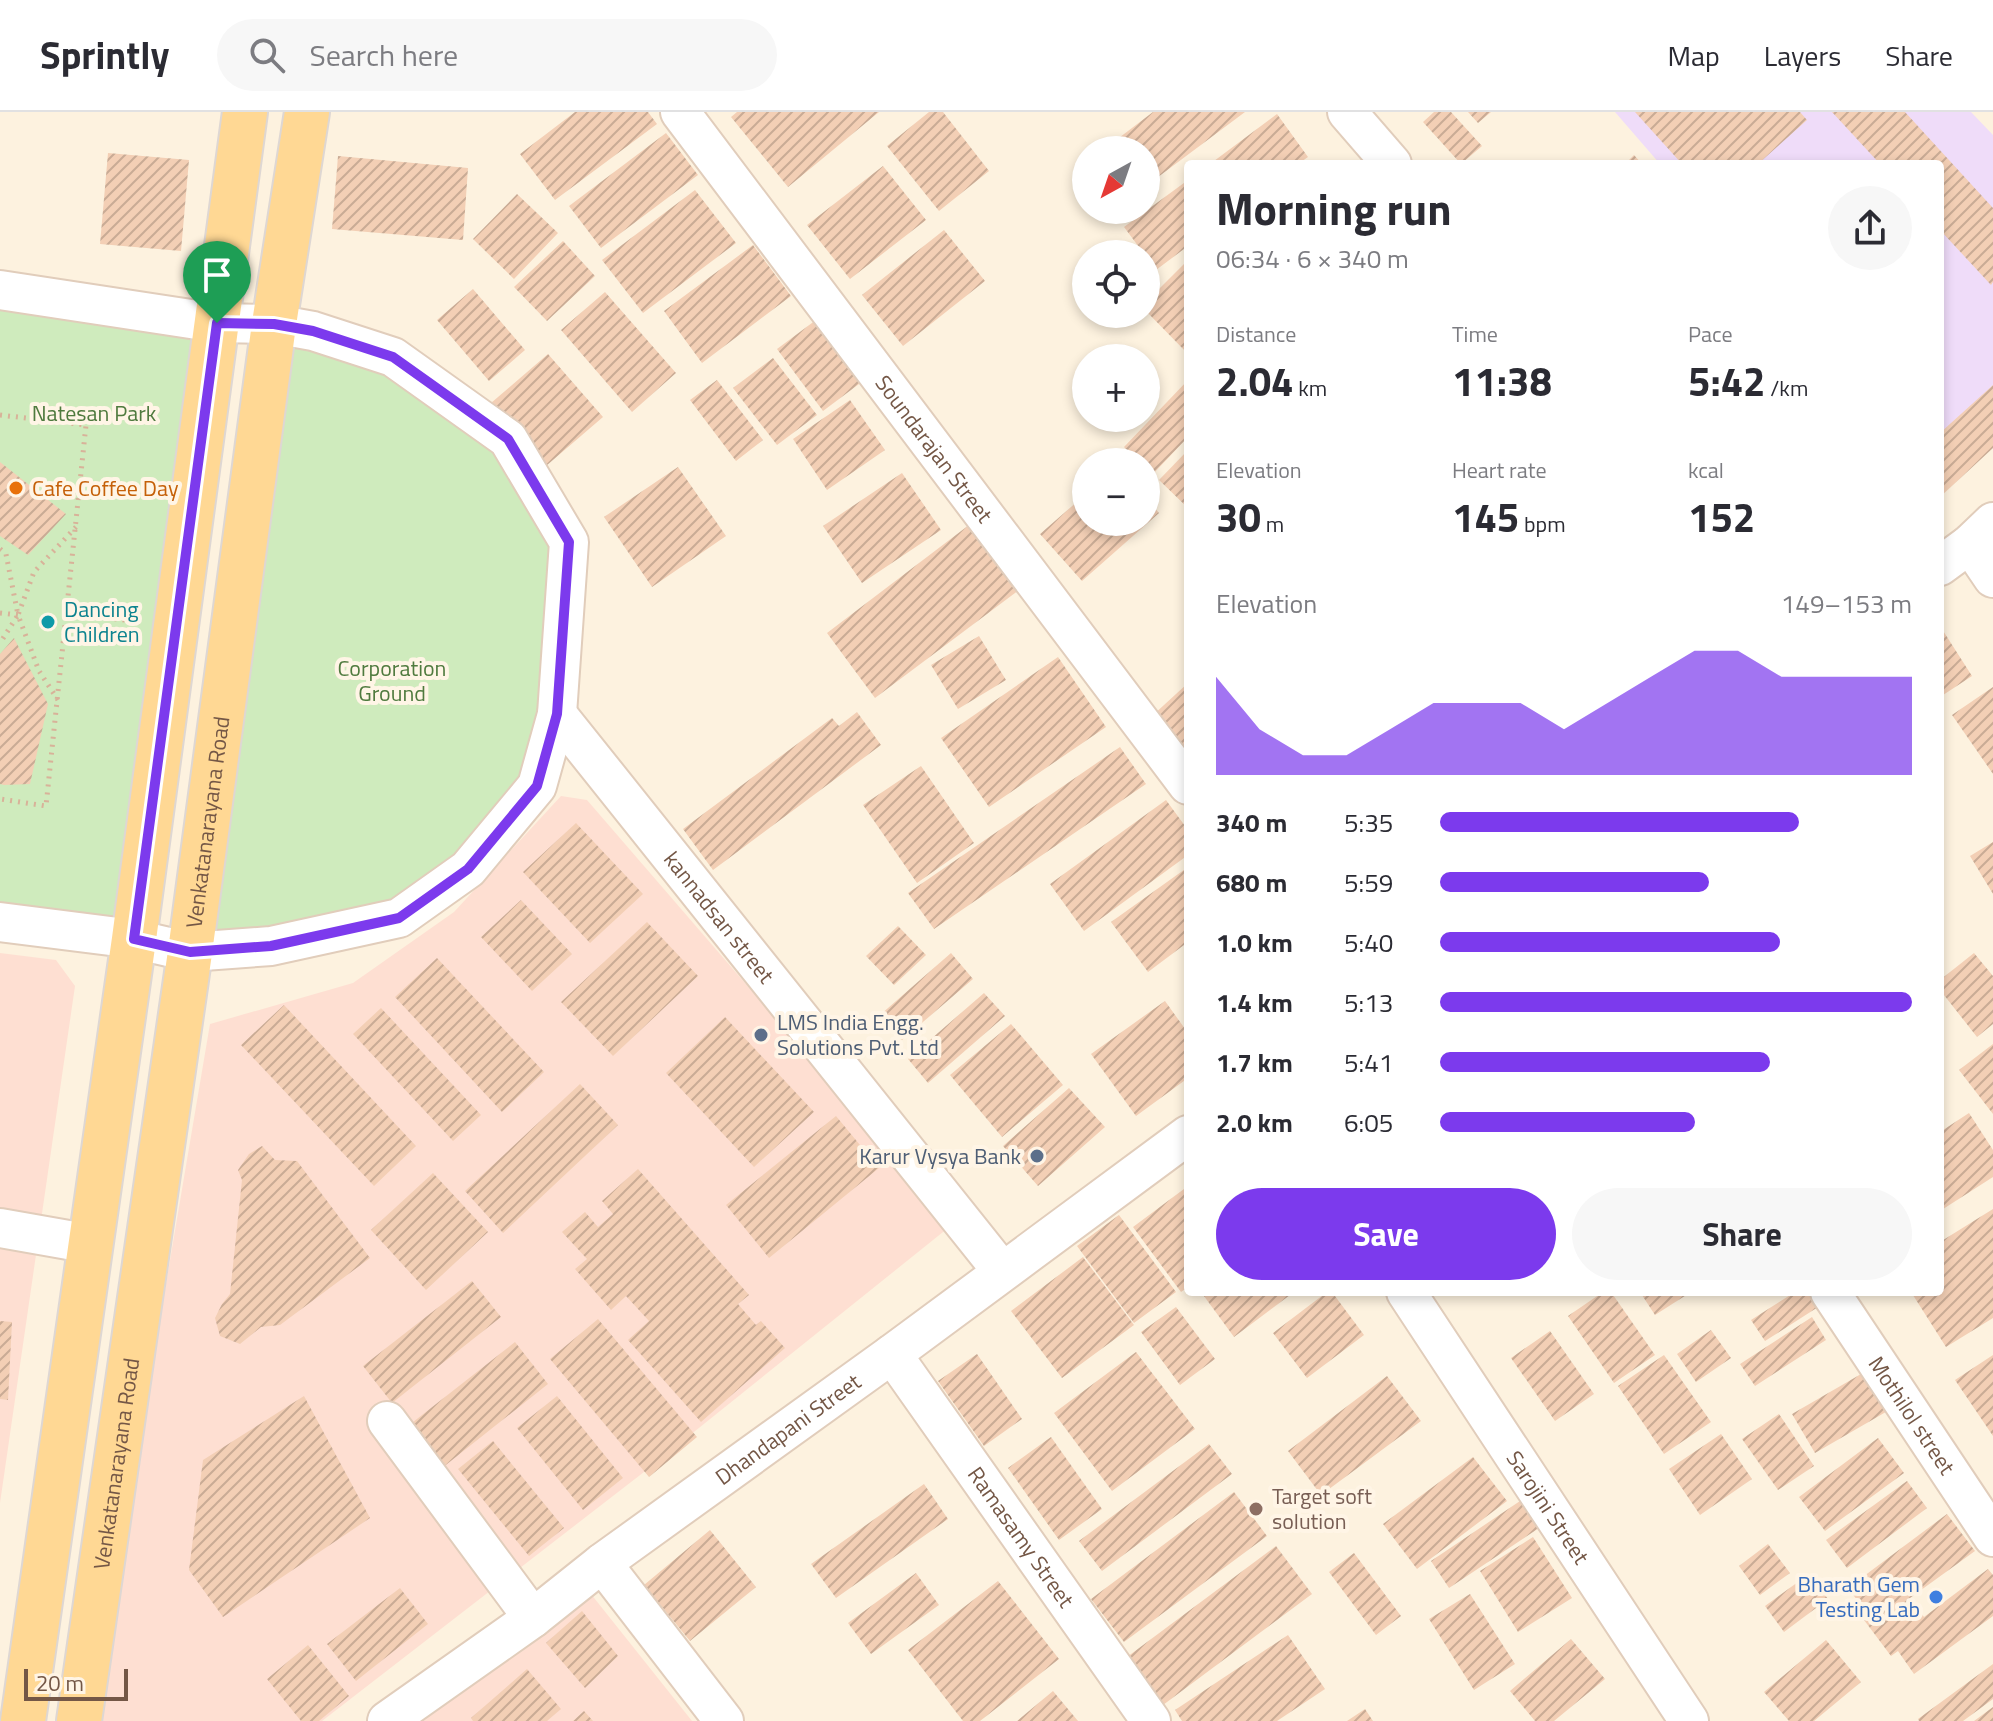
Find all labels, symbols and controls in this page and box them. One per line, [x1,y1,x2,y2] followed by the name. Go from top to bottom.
[217,19,777,91] search box
[40,26,169,84] text: Sprintly
[309,32,458,78] text: Search here
[245,33,289,77] icon: search
[1667,34,1720,77] text: Map
[1764,34,1841,77] text: Layers
[1885,34,1953,77] text: Share
[1072,136,1160,224] north arrow
[1072,136,1160,536] map controls
[1216,175,1452,242] text: Morning run
[1828,186,1912,270] button: share
[1216,239,1409,278] text: 06:34 · 6 × 340 m
[1072,240,1160,328] button: locate
[183,241,251,323] pin
[195,253,239,297] icon: arrive
[1216,317,1296,351] text: Distance
[1452,317,1498,351] text: Time
[1688,317,1733,351] text: Pace
[1072,344,1160,432] button: +
[1216,351,1293,412] text: 2.04
[1452,351,1552,412] text: 11:38
[1688,351,1765,412] text: 5:42
[867,368,1002,530] street label: Soundarajan Street
[1293,371,1327,405] text: km
[1765,371,1808,405] text: /km
[32,396,157,430] park label: Natesan Park
[1072,448,1160,536] button: −
[1216,453,1302,487] text: Elevation
[1452,453,1547,487] text: Heart rate
[1688,453,1724,487] text: kcal
[32,471,179,505] place label: Cafe Coffee Day
[7,479,25,497] marker: Cafe Coffee Day
[1216,487,1261,548] text: 30
[1452,487,1519,548] text: 145
[1688,487,1755,548] text: 152
[1261,507,1284,541] text: m
[1519,507,1566,541] text: bpm
[1216,584,1317,623] text: Elevation
[1781,584,1912,623] text: 149–153 m
[64,592,140,651] place label: Dancing Children
[39,613,57,631] marker: Dancing Children
[338,651,446,710] park label: Corporation Ground
[176,714,238,930] street label: Venkatanarayana Road
[1216,803,1287,842] text: 340 m
[1344,803,1393,842] text: 5:35
[656,844,783,991] street label: kannadsan street
[1216,863,1287,902] text: 680 m
[1344,863,1393,902] text: 5:59
[1216,923,1293,962] text: 1.0 km
[1344,923,1393,962] text: 5:40
[1216,983,1293,1022] text: 1.4 km
[1344,983,1393,1022] text: 5:13
[777,1005,939,1064] place label: LMS India Engg. Solutions Pvt. Ltd
[752,1026,770,1044] marker: LMS India Engg. Solutions Pvt. Ltd
[1216,1043,1293,1082] text: 1.7 km
[1344,1043,1393,1082] text: 5:41
[1216,1103,1293,1142] text: 2.0 km
[1344,1103,1393,1142] text: 6:05
[859,1139,1021,1173] place label: Karur Vysya Bank
[1028,1147,1046,1165] marker: Karur Vysya Bank
[1216,1188,1556,1280] button: Save
[1572,1188,1912,1280] button: Share
[1860,1349,1964,1482] street label: Mothilol street
[84,1356,148,1572] street label: Venkatanarayana Road
[708,1365,868,1493] street label: Dhandapani Street
[1498,1444,1598,1571] street label: Sarojini Street
[959,1459,1083,1615] street label: Ramasamy Street
[1272,1479,1372,1538] place label: Target soft solution
[1247,1500,1265,1518] marker: Target soft solution
[1798,1567,1920,1626] place label: Bharath Gem Testing Lab
[1927,1588,1945,1606] marker: Bharath Gem Testing Lab
[24,1665,128,1701] scale bar
[36,1666,84,1700] text: 20 m

